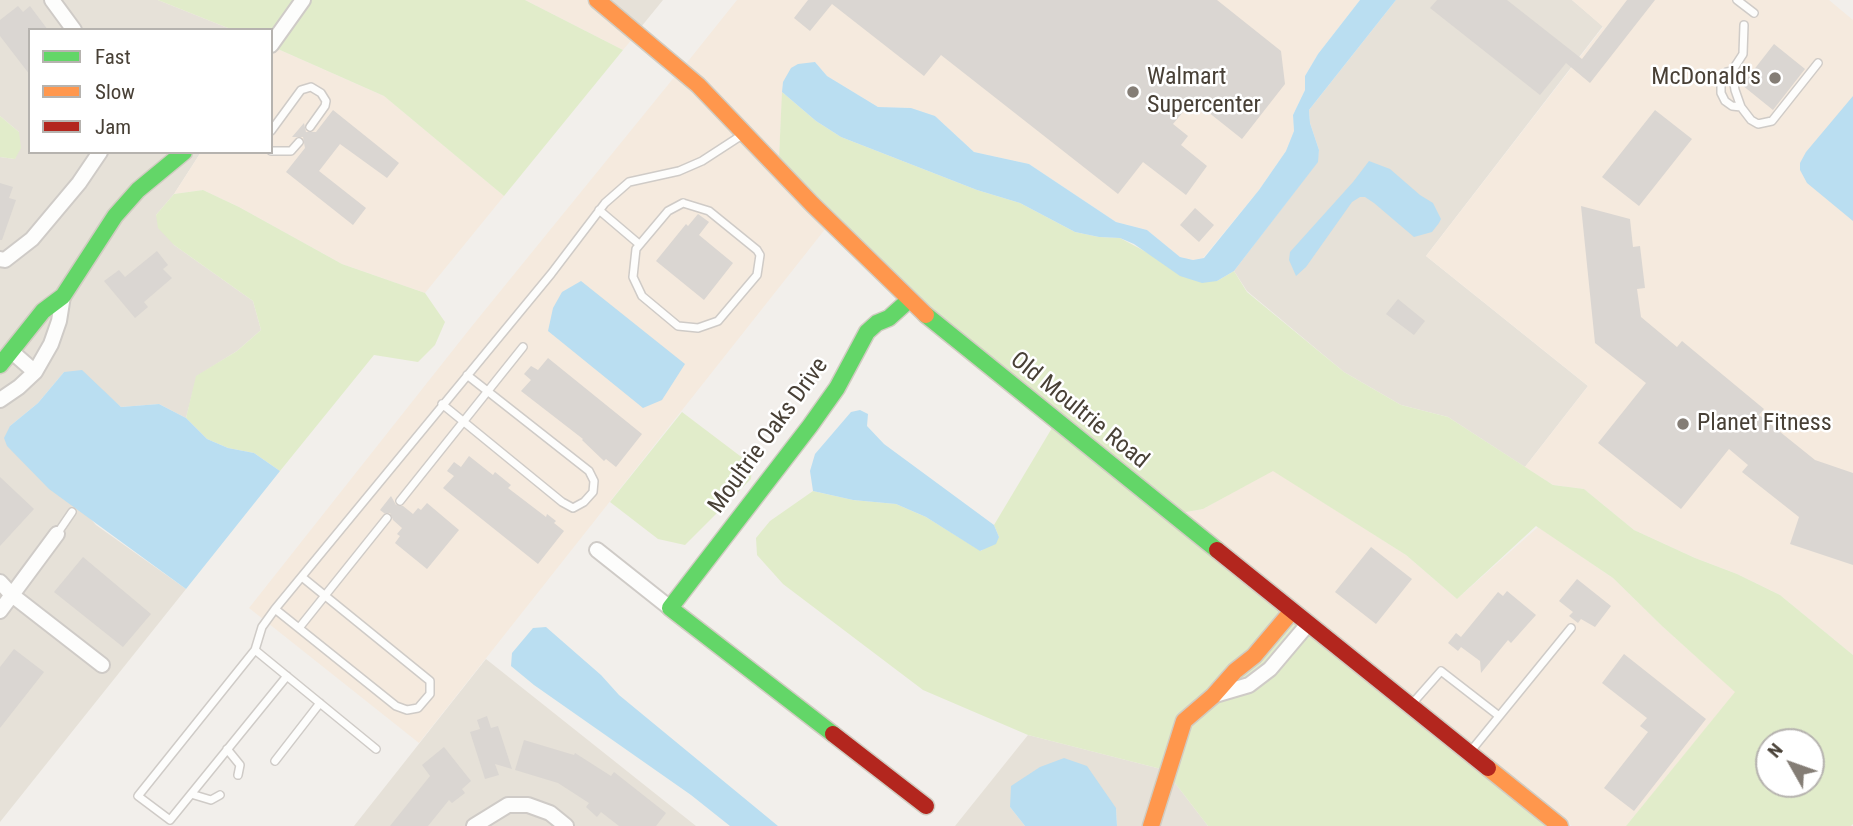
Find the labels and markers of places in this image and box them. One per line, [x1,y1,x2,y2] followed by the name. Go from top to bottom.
[1147,64,1261,120] place label: Walmart Supercenter
[1651,64,1761,92] place label: McDonald's
[1767,70,1783,86] marker: McDonald's
[1125,84,1141,100] marker: Walmart Supercenter
[1697,410,1832,438] place label: Planet Fitness
[1675,416,1691,432] marker: Planet Fitness

